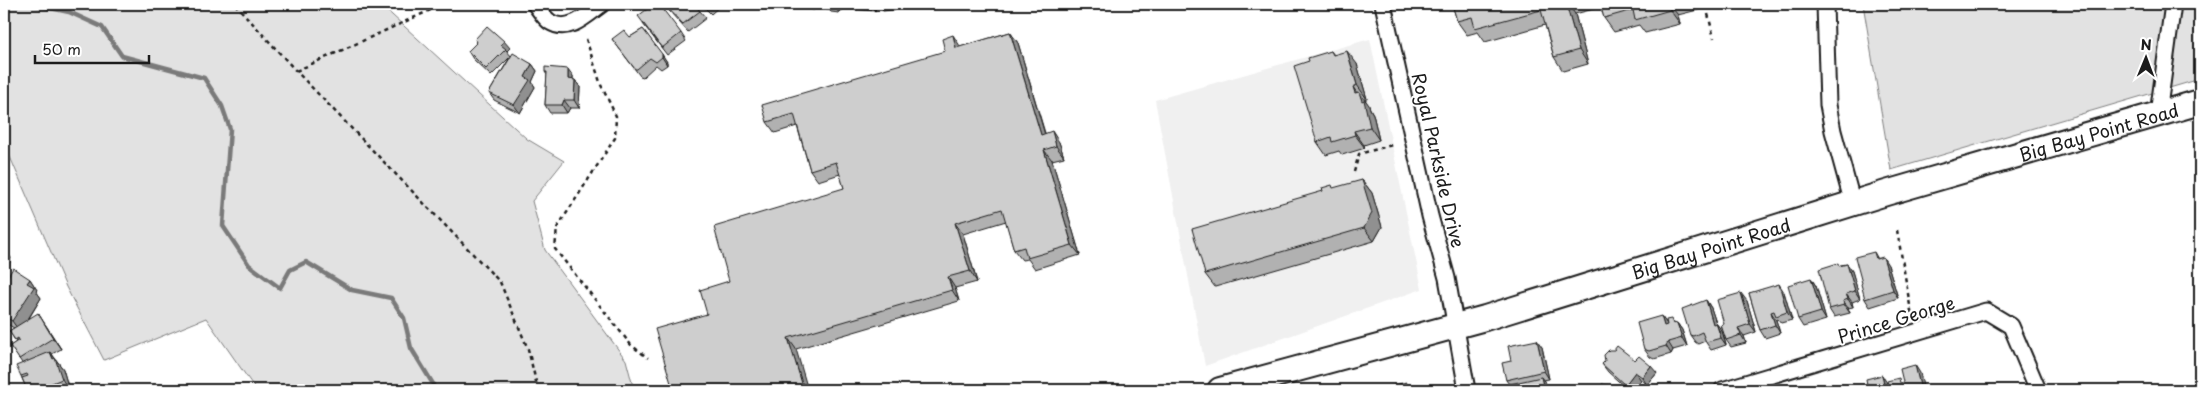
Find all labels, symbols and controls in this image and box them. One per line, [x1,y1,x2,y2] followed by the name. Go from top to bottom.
[35,32,149,64] scale bar
[2122,32,2172,82] north arrow
[2141,34,2152,55] text: N
[42,37,81,60] text: 50 m
[1406,70,1472,250] street label: Royal Parkside Drive
[2015,95,2182,167] street label: Big Bay Point Road
[1628,210,1794,285] street label: Big Bay Point Road
[1834,288,1958,350] street label: Prince George

